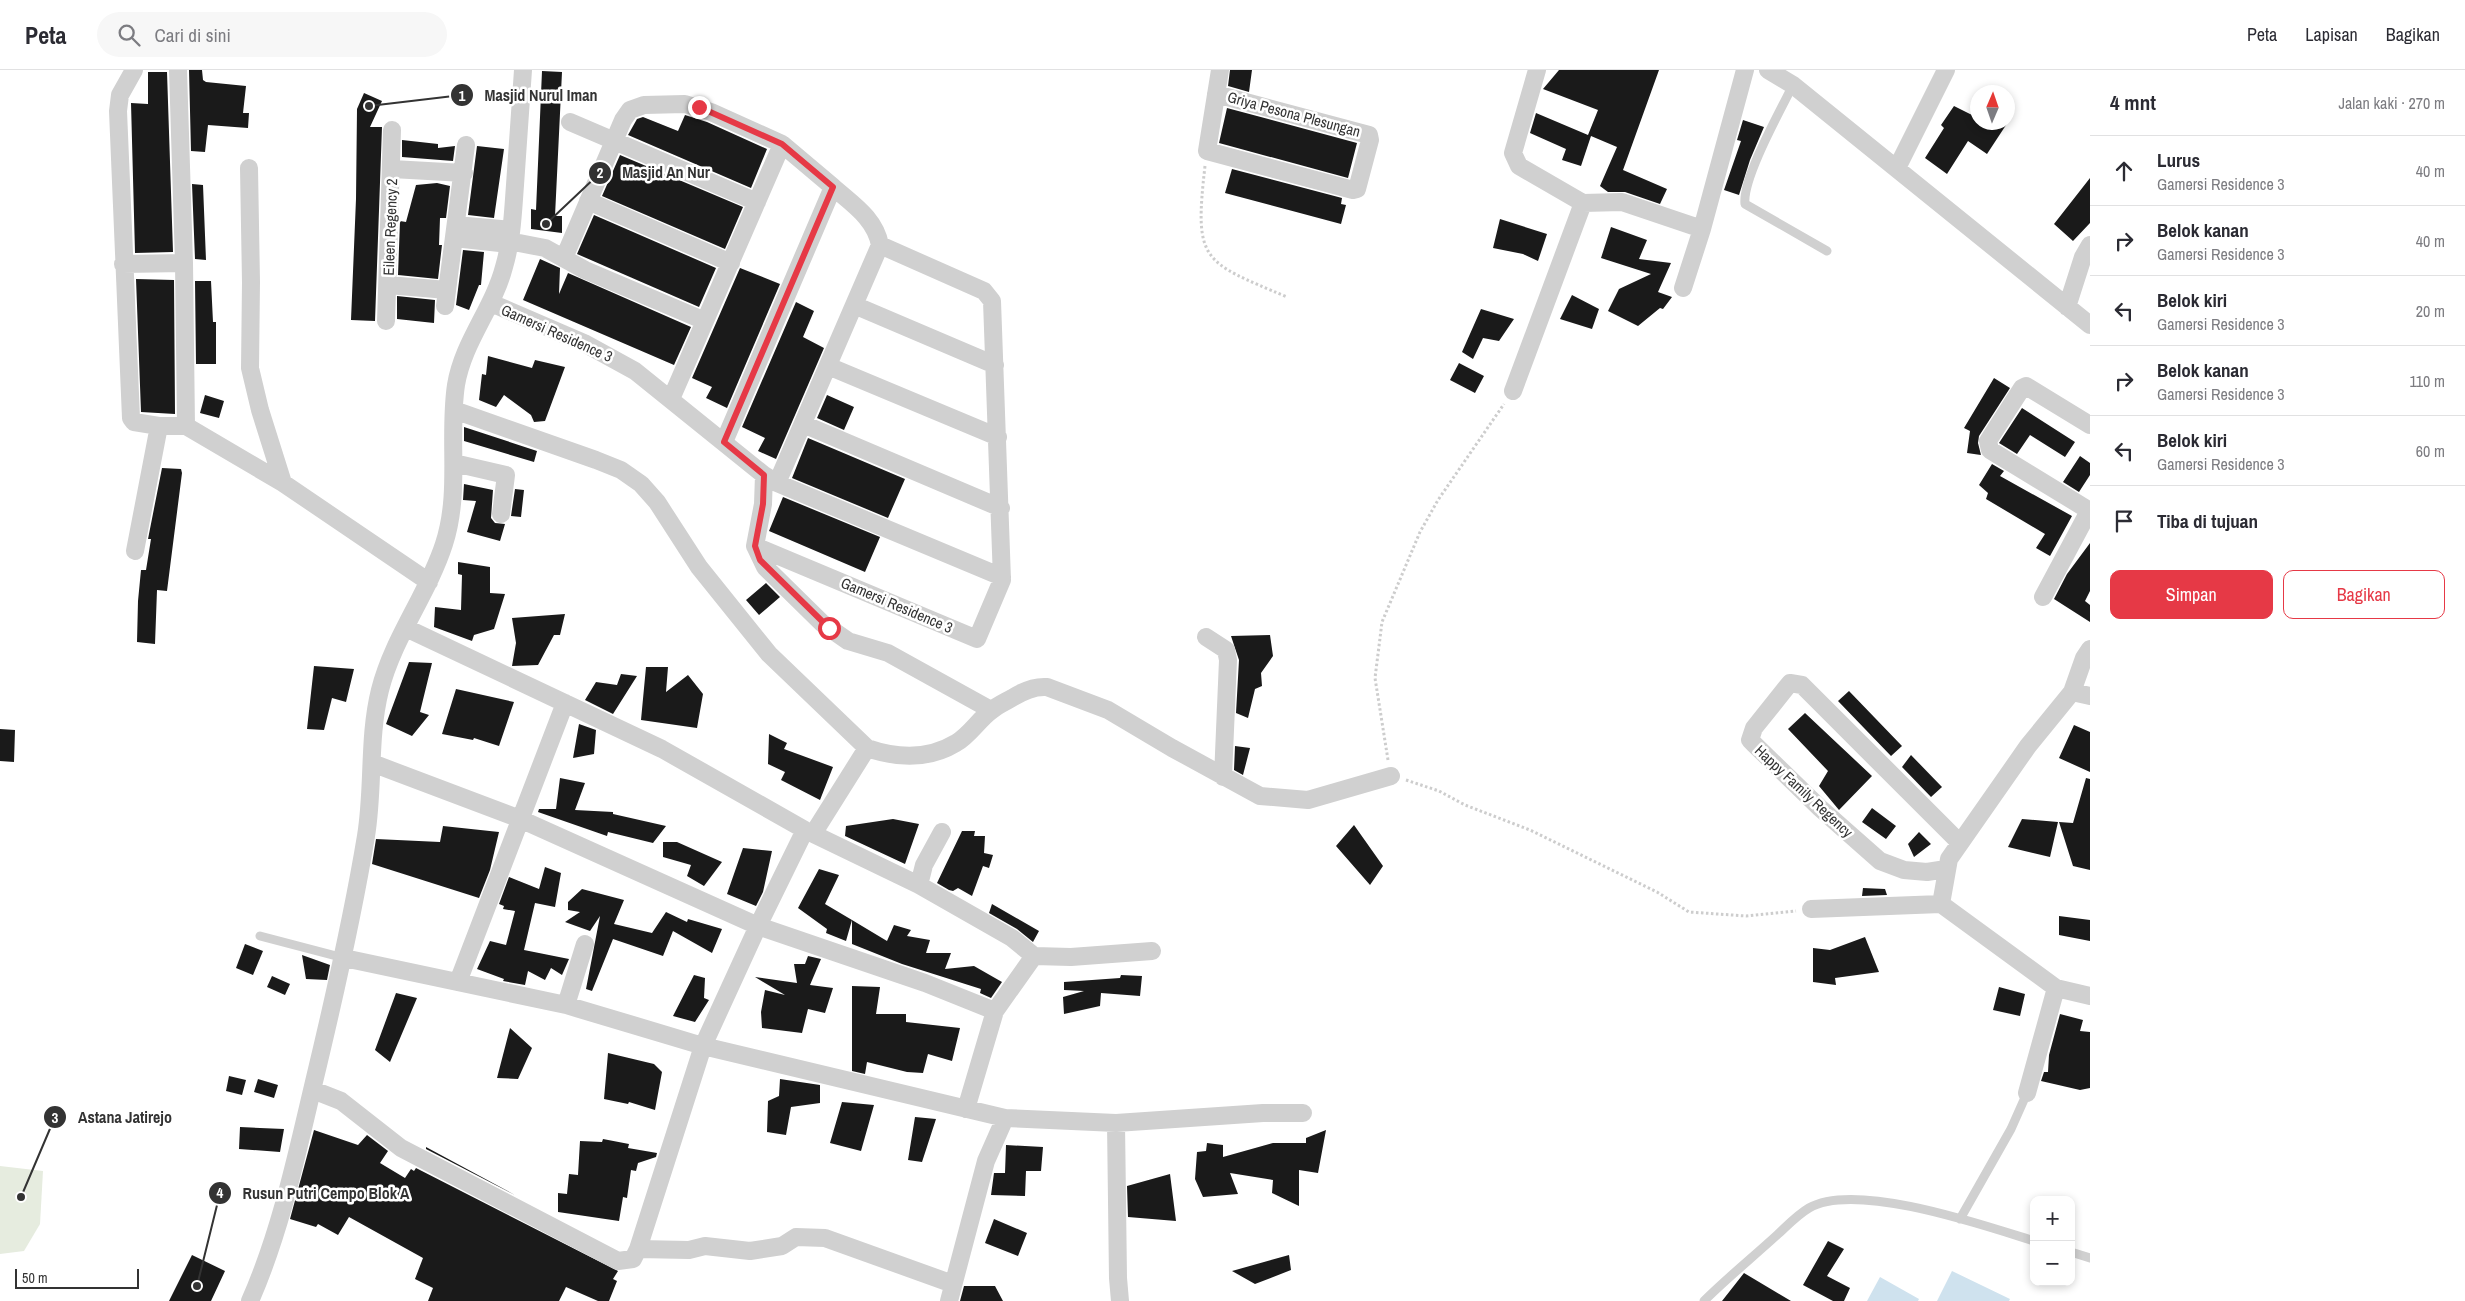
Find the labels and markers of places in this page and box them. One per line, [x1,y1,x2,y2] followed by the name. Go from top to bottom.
[450,80,608,111] callout: Masjid Nurul Iman
[587,157,720,188] callout: Masjid An Nur
[43,1102,182,1133] callout: Astana Jatirejo
[207,1177,420,1208] callout: Rusun Putri Cempo Blok A

